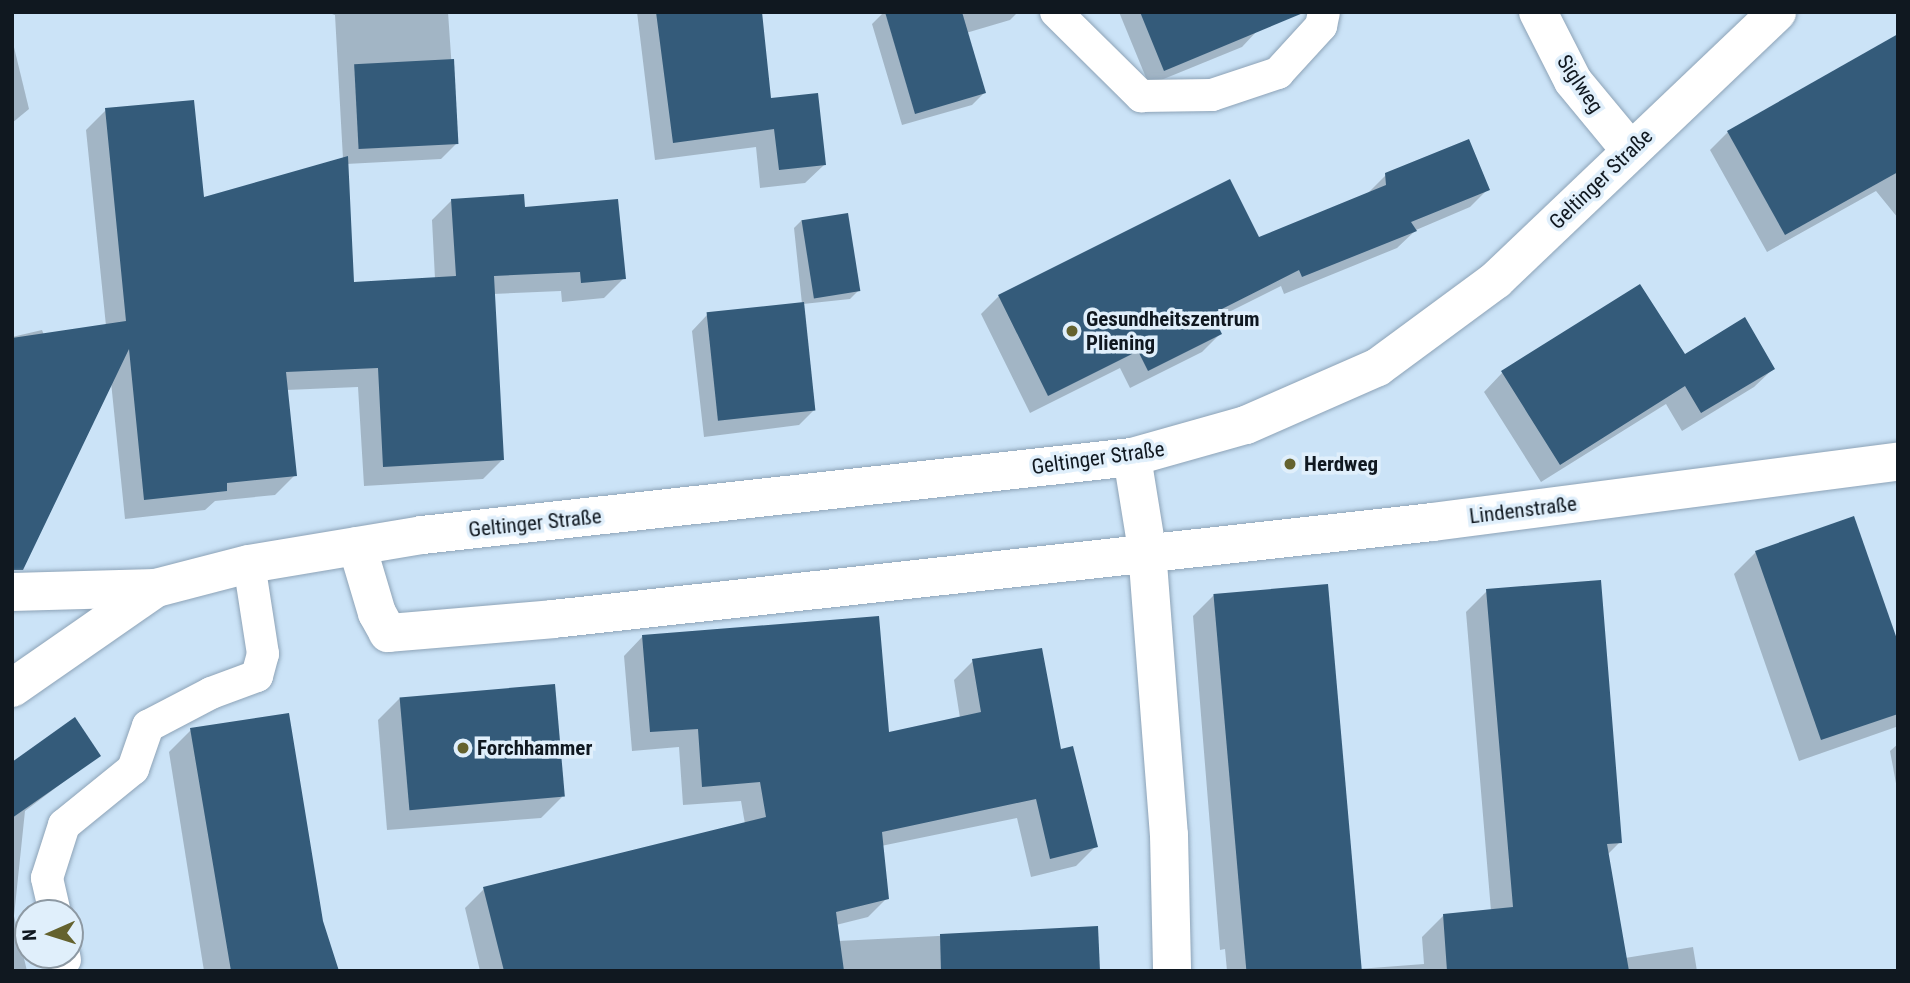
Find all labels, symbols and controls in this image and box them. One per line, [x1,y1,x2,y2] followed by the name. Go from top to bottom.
[1551,50,1609,118] street label: Siglweg
[1544,124,1658,234] street label: Geltinger Straße
[1086,306,1260,356] place label: Gesundheitszentrum Pliening
[1064,323,1080,339] marker: Gesundheitszentrum Pliening
[1030,436,1166,480] street label: Geltinger Straße
[1304,451,1378,477] place label: Herdweg
[1282,456,1298,472] marker: Herdweg
[1468,491,1578,529] street label: Lindenstraße
[467,503,603,543] street label: Geltinger Straße
[477,735,592,761] place label: Forchhammer
[455,740,471,756] marker: Forchhammer
[14,899,84,969] north arrow
[18,929,41,941] text: N

